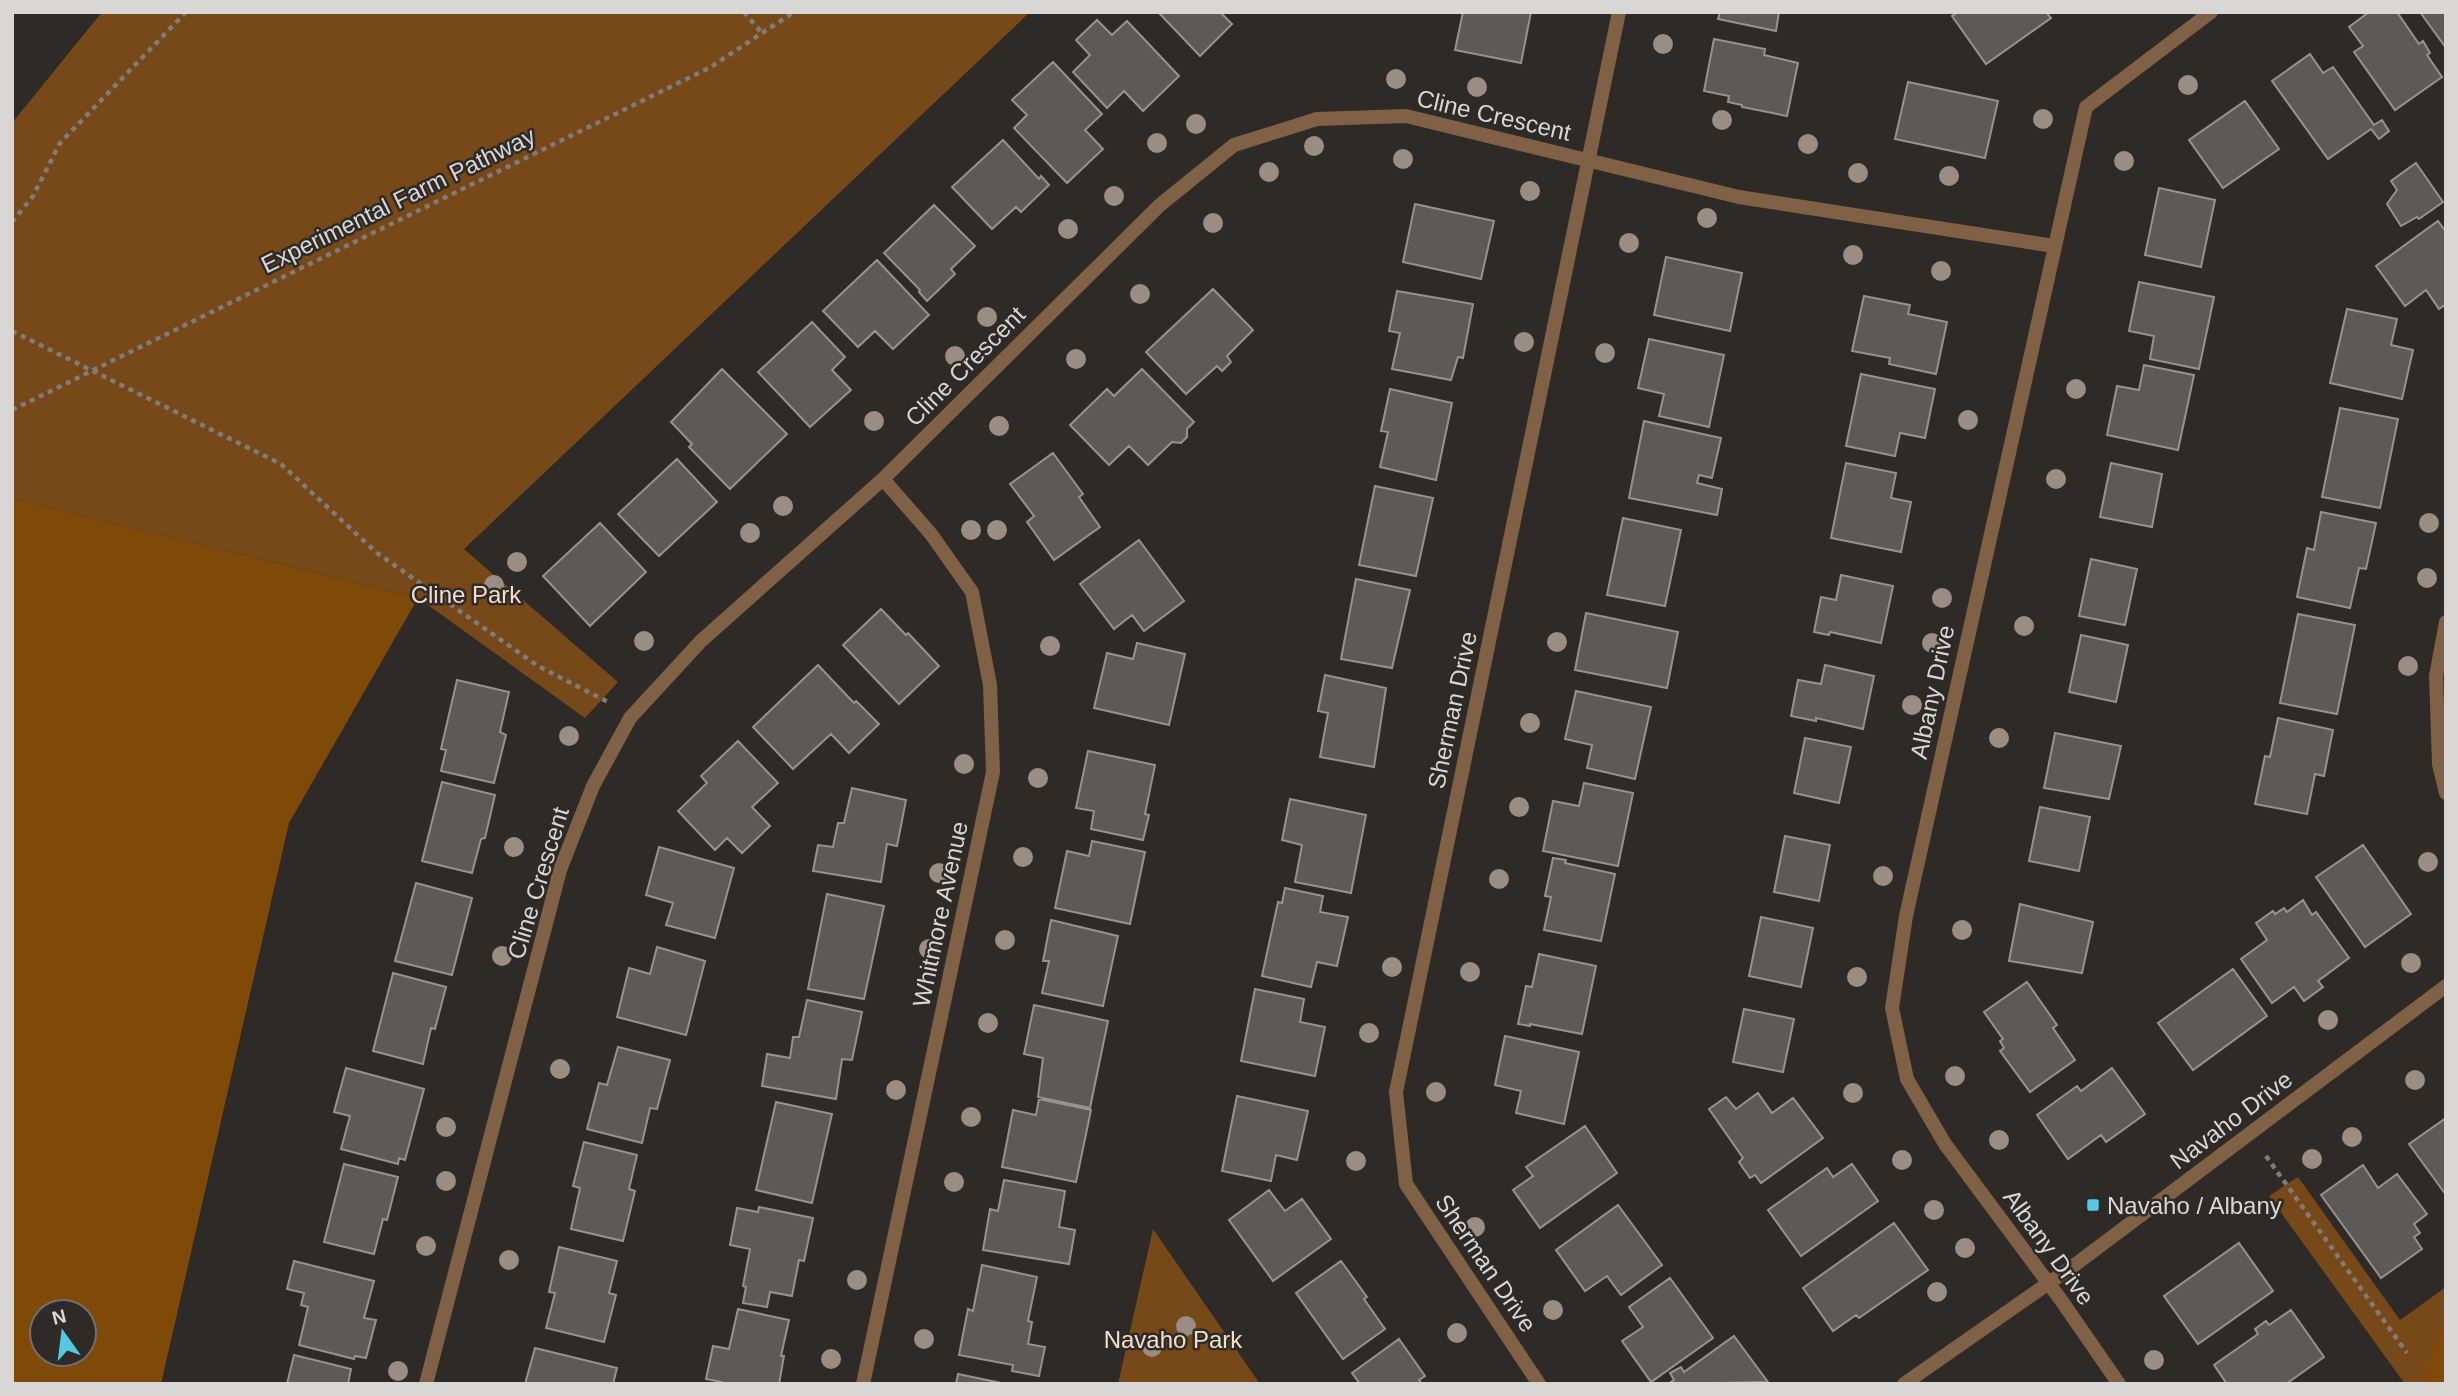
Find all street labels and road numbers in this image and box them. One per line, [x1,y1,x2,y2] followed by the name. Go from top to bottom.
[1414,84,1574,146] street label: Cline Crescent
[257,122,539,278] street label: Experimental Farm Pathway
[900,301,1030,431] street label: Cline Crescent
[1905,623,1959,761] street label: Albany Drive
[1422,629,1482,791] street label: Sherman Drive
[502,803,574,962] street label: Cline Crescent
[907,819,973,1009] street label: Whitmore Avenue
[2165,1065,2297,1175] street label: Navaho Drive
[1998,1184,2100,1310] street label: Albany Drive
[1430,1189,1542,1337] street label: Sherman Drive

